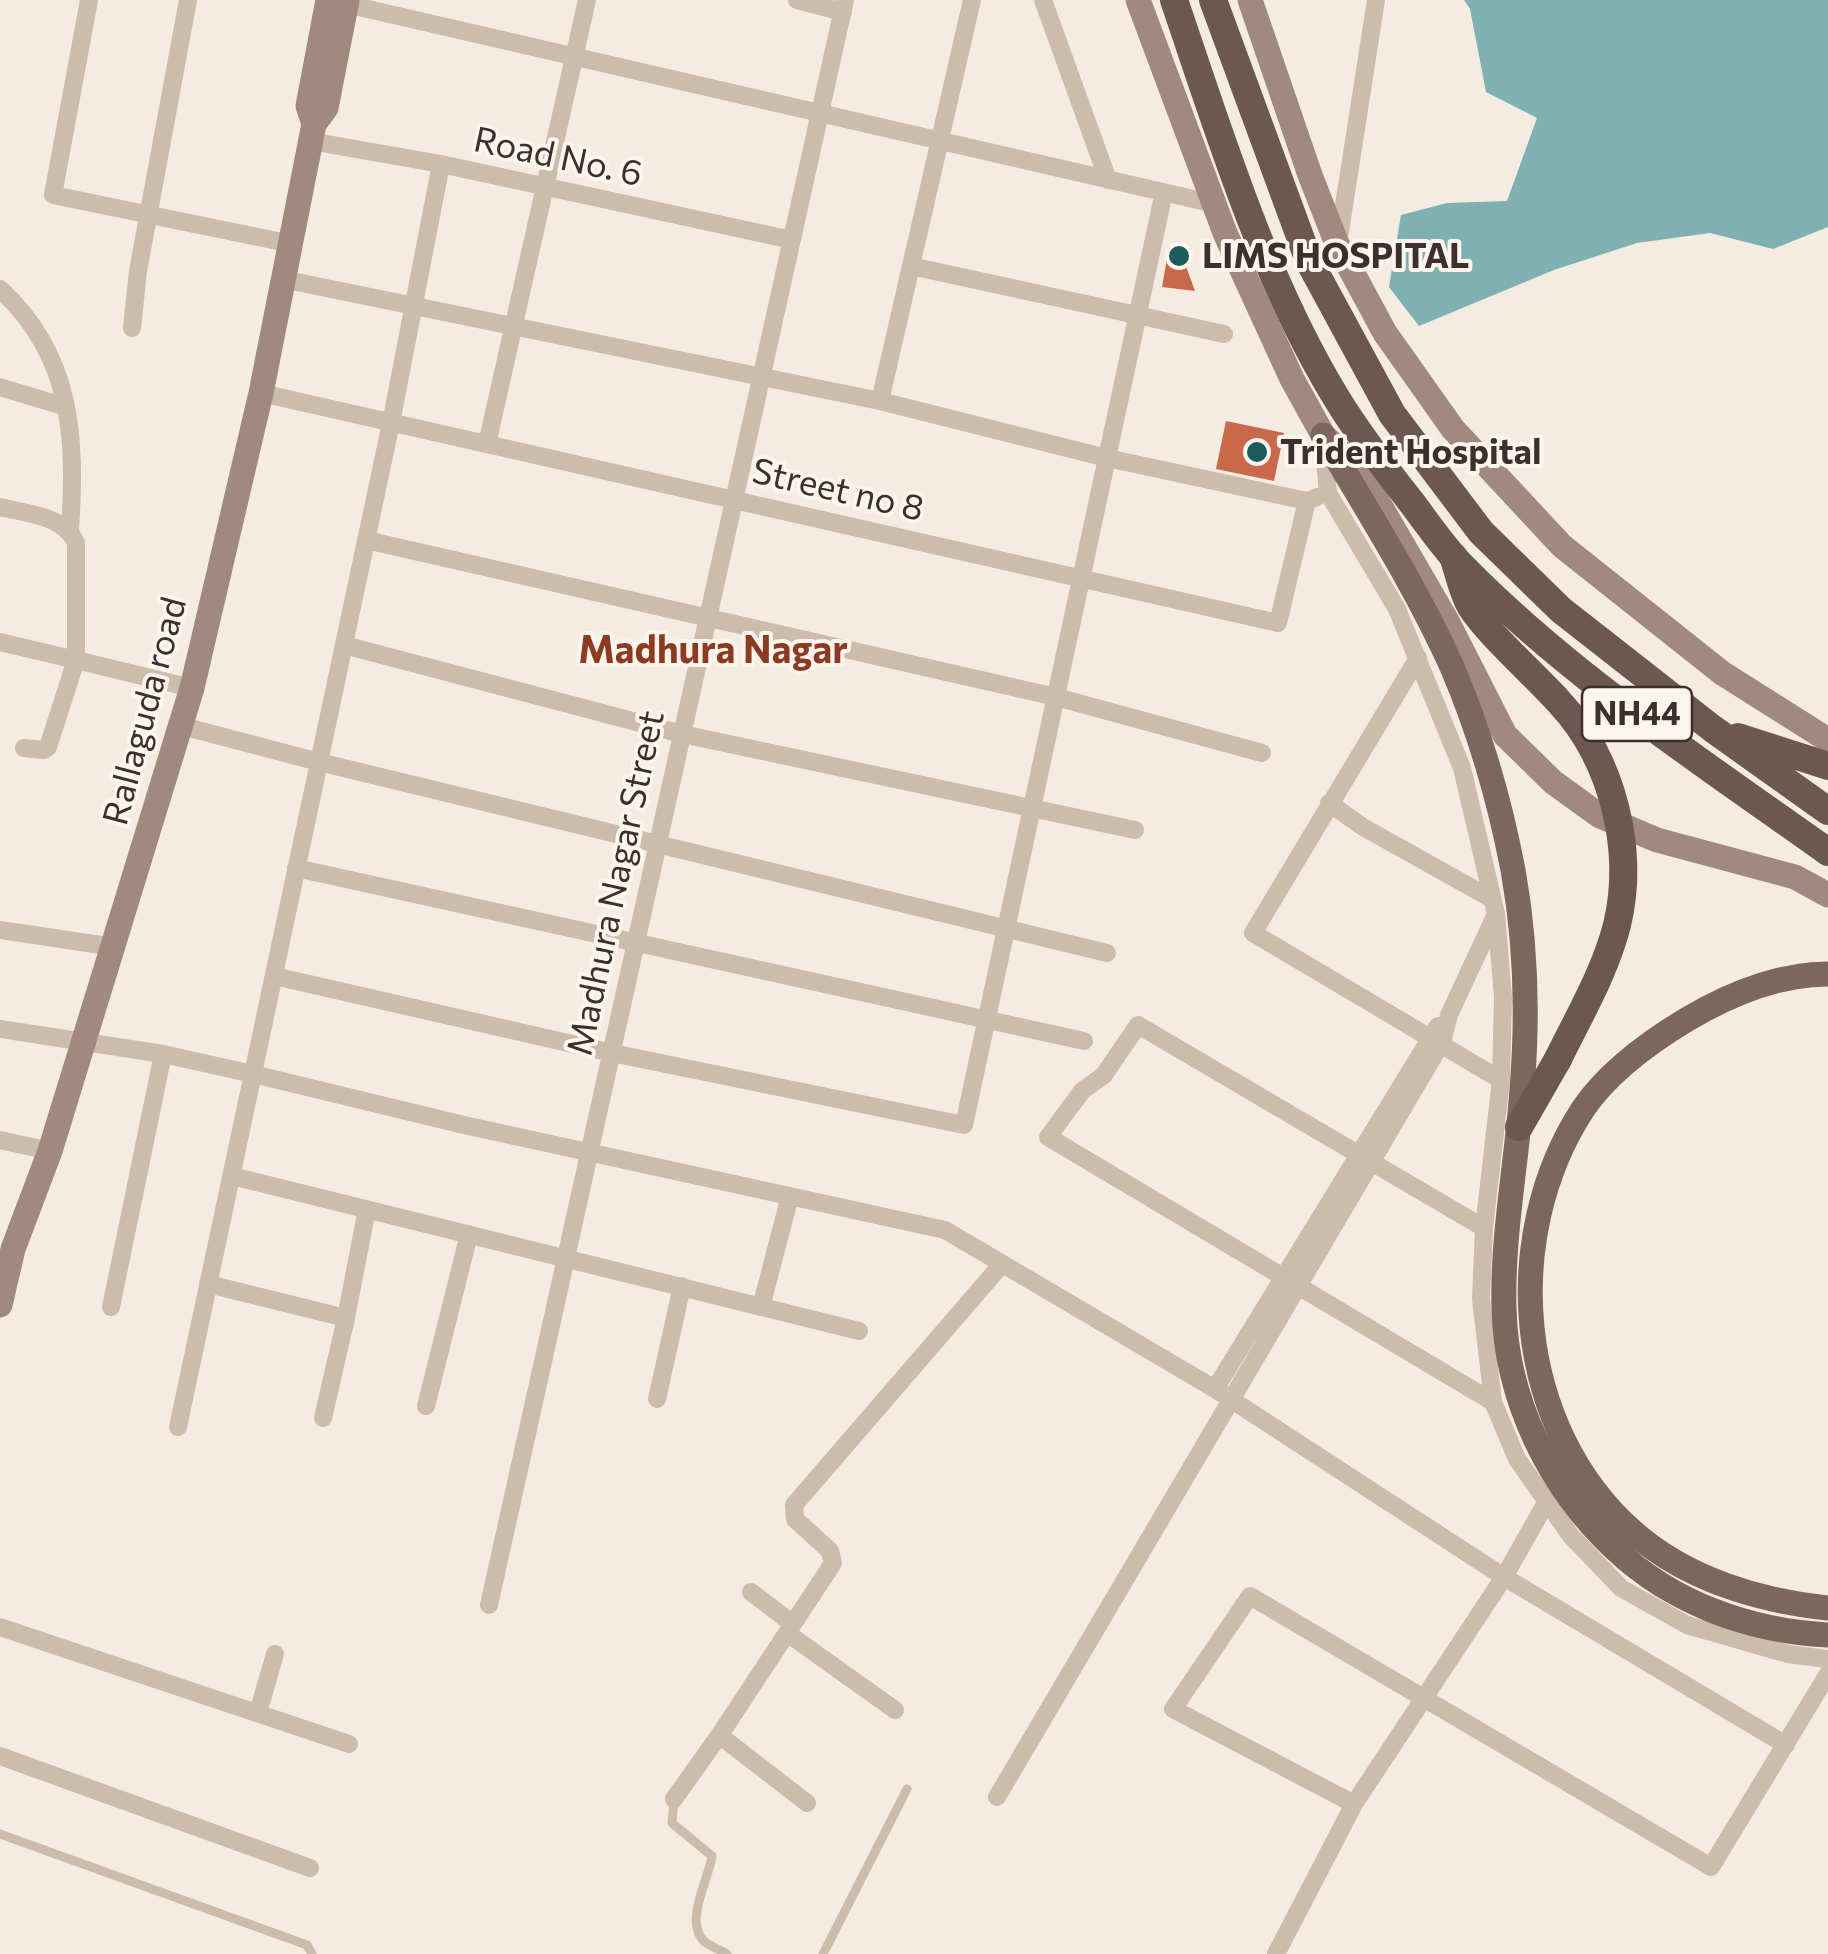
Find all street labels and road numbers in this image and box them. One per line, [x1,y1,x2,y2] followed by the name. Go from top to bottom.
[470,119,646,195] street label: Road No. 6
[748,450,928,530] street label: Street no 8
[94,592,196,830] street label: Rallaguda road
[1582,687,1692,741] road number: NH44
[559,707,673,1059] street label: Madhura Nagar Street

